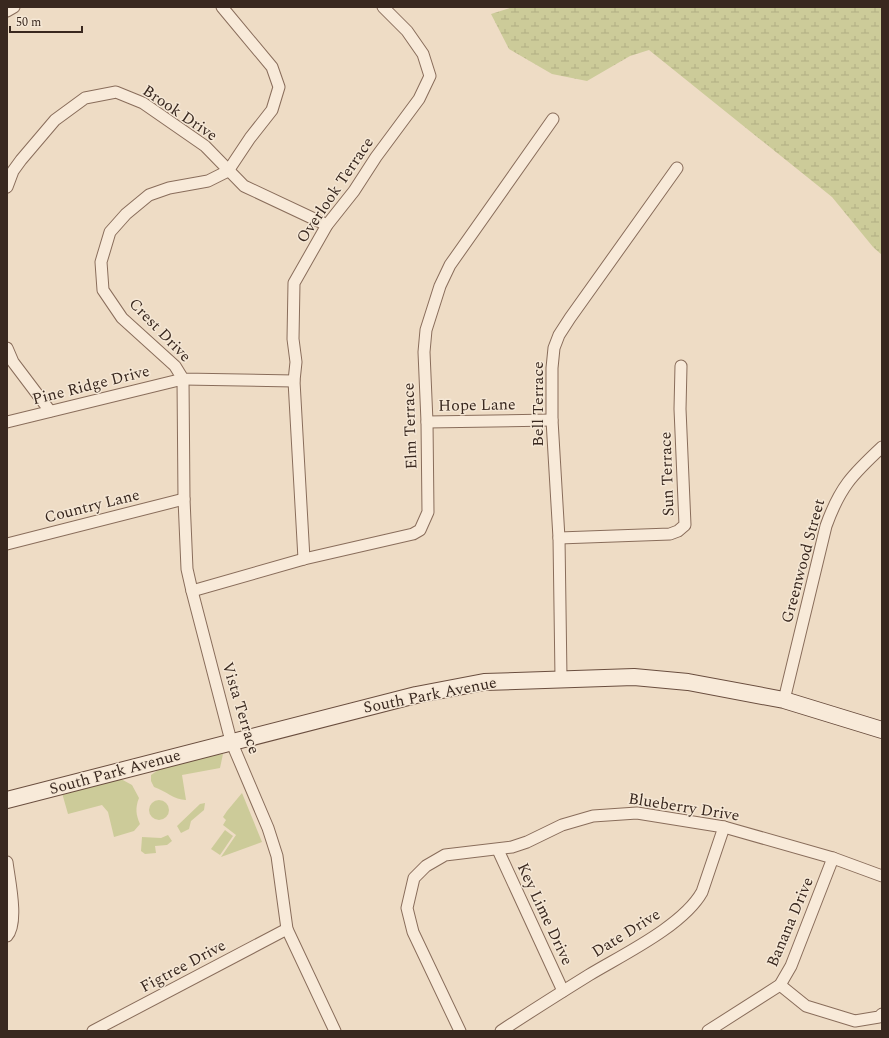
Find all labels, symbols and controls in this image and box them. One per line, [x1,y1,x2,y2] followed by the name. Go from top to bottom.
[10,8,82,34] scale bar
[16,13,41,32] text: 50 m
[137,79,223,147] street label: Brook Drive
[290,132,380,248] street label: Overlook Terrace
[123,292,197,368] street label: Crest Drive
[30,359,152,411] street label: Pine Ridge Drive
[526,361,550,447] street label: Bell Terrace
[396,382,424,470] street label: Elm Terrace
[438,392,516,418] street label: Hope Lane
[654,431,680,517] street label: Sun Terrace
[42,483,142,529] street label: Country Lane
[775,496,831,626] street label: Greenwood Street
[216,659,266,757] street label: Vista Terrace
[361,670,499,720] street label: South Park Avenue
[47,743,183,801] street label: South Park Avenue
[627,786,741,828] street label: Blueberry Drive
[511,859,579,969] street label: Key Lime Drive
[760,873,820,971] street label: Banana Drive
[587,902,665,964] street label: Date Drive
[136,933,230,999] street label: Figtree Drive

